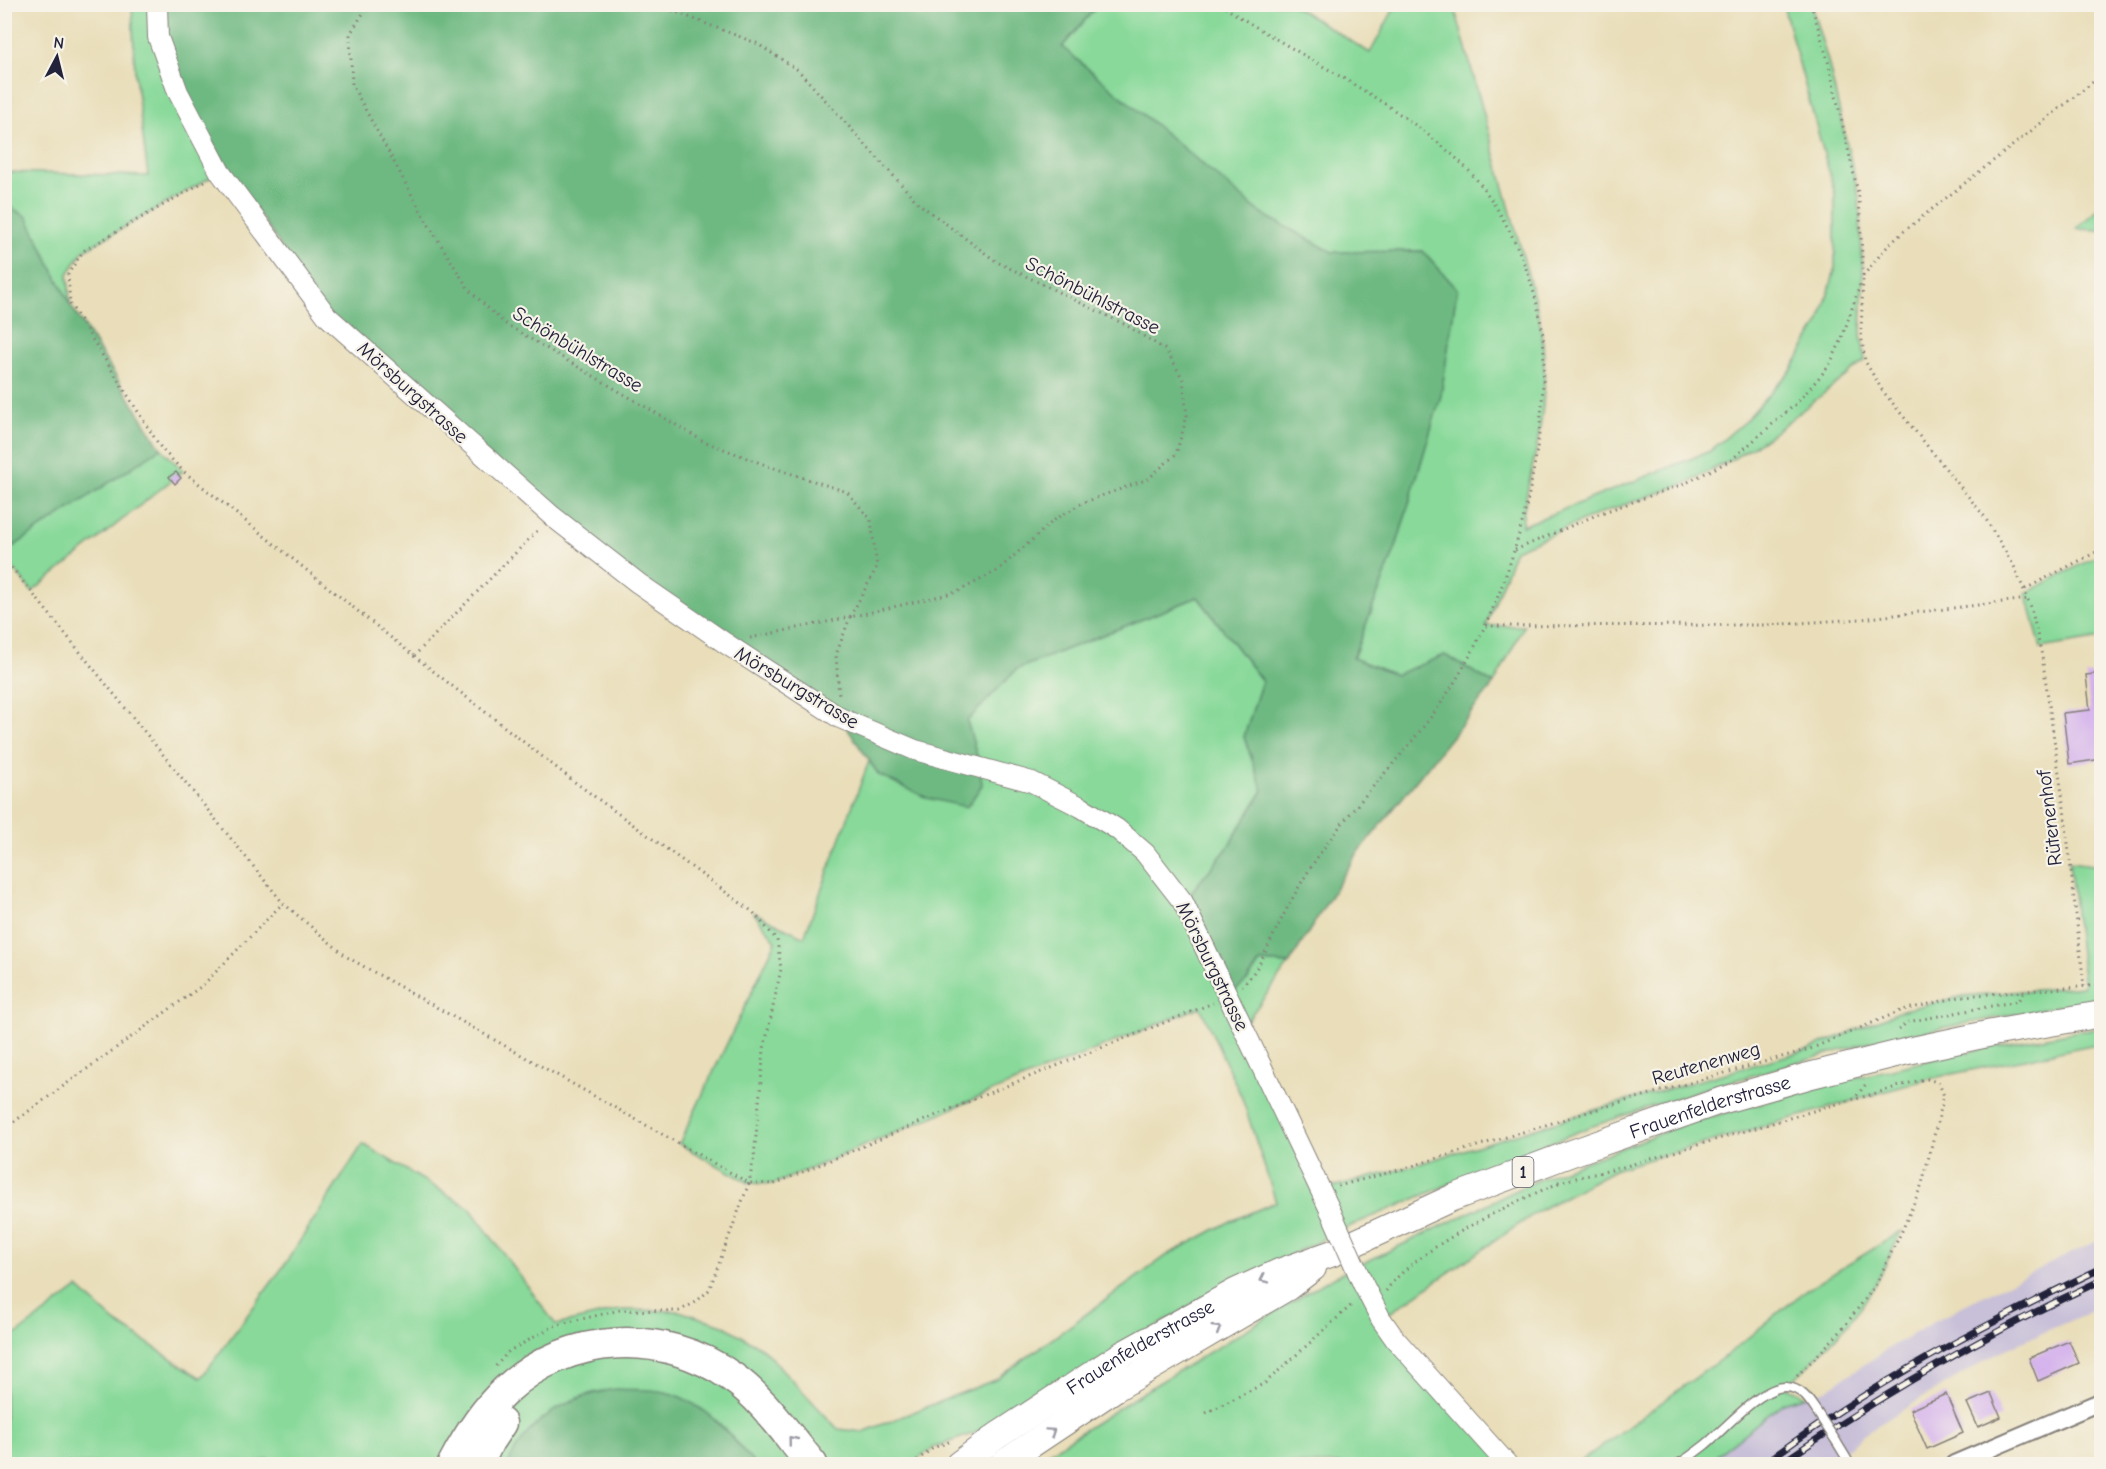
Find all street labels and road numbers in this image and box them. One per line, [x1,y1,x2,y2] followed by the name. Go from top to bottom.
[1022,252,1164,339] street label: Schönbühlstrasse
[509,302,647,397] street label: Schönbühlstrasse
[353,337,473,448] street label: Mörsburgstrasse
[730,641,863,734] street label: Mörsburgstrasse
[2032,767,2067,867] street label: Rütenenhof
[1171,898,1254,1035] street label: Mörsburgstrasse
[1649,1037,1763,1090] street label: Reutenenweg
[1627,1071,1793,1144] street label: Frauenfelderstrasse
[1512,1157,1534,1187] road number: 1
[1062,1295,1218,1400] street label: Frauenfelderstrasse

